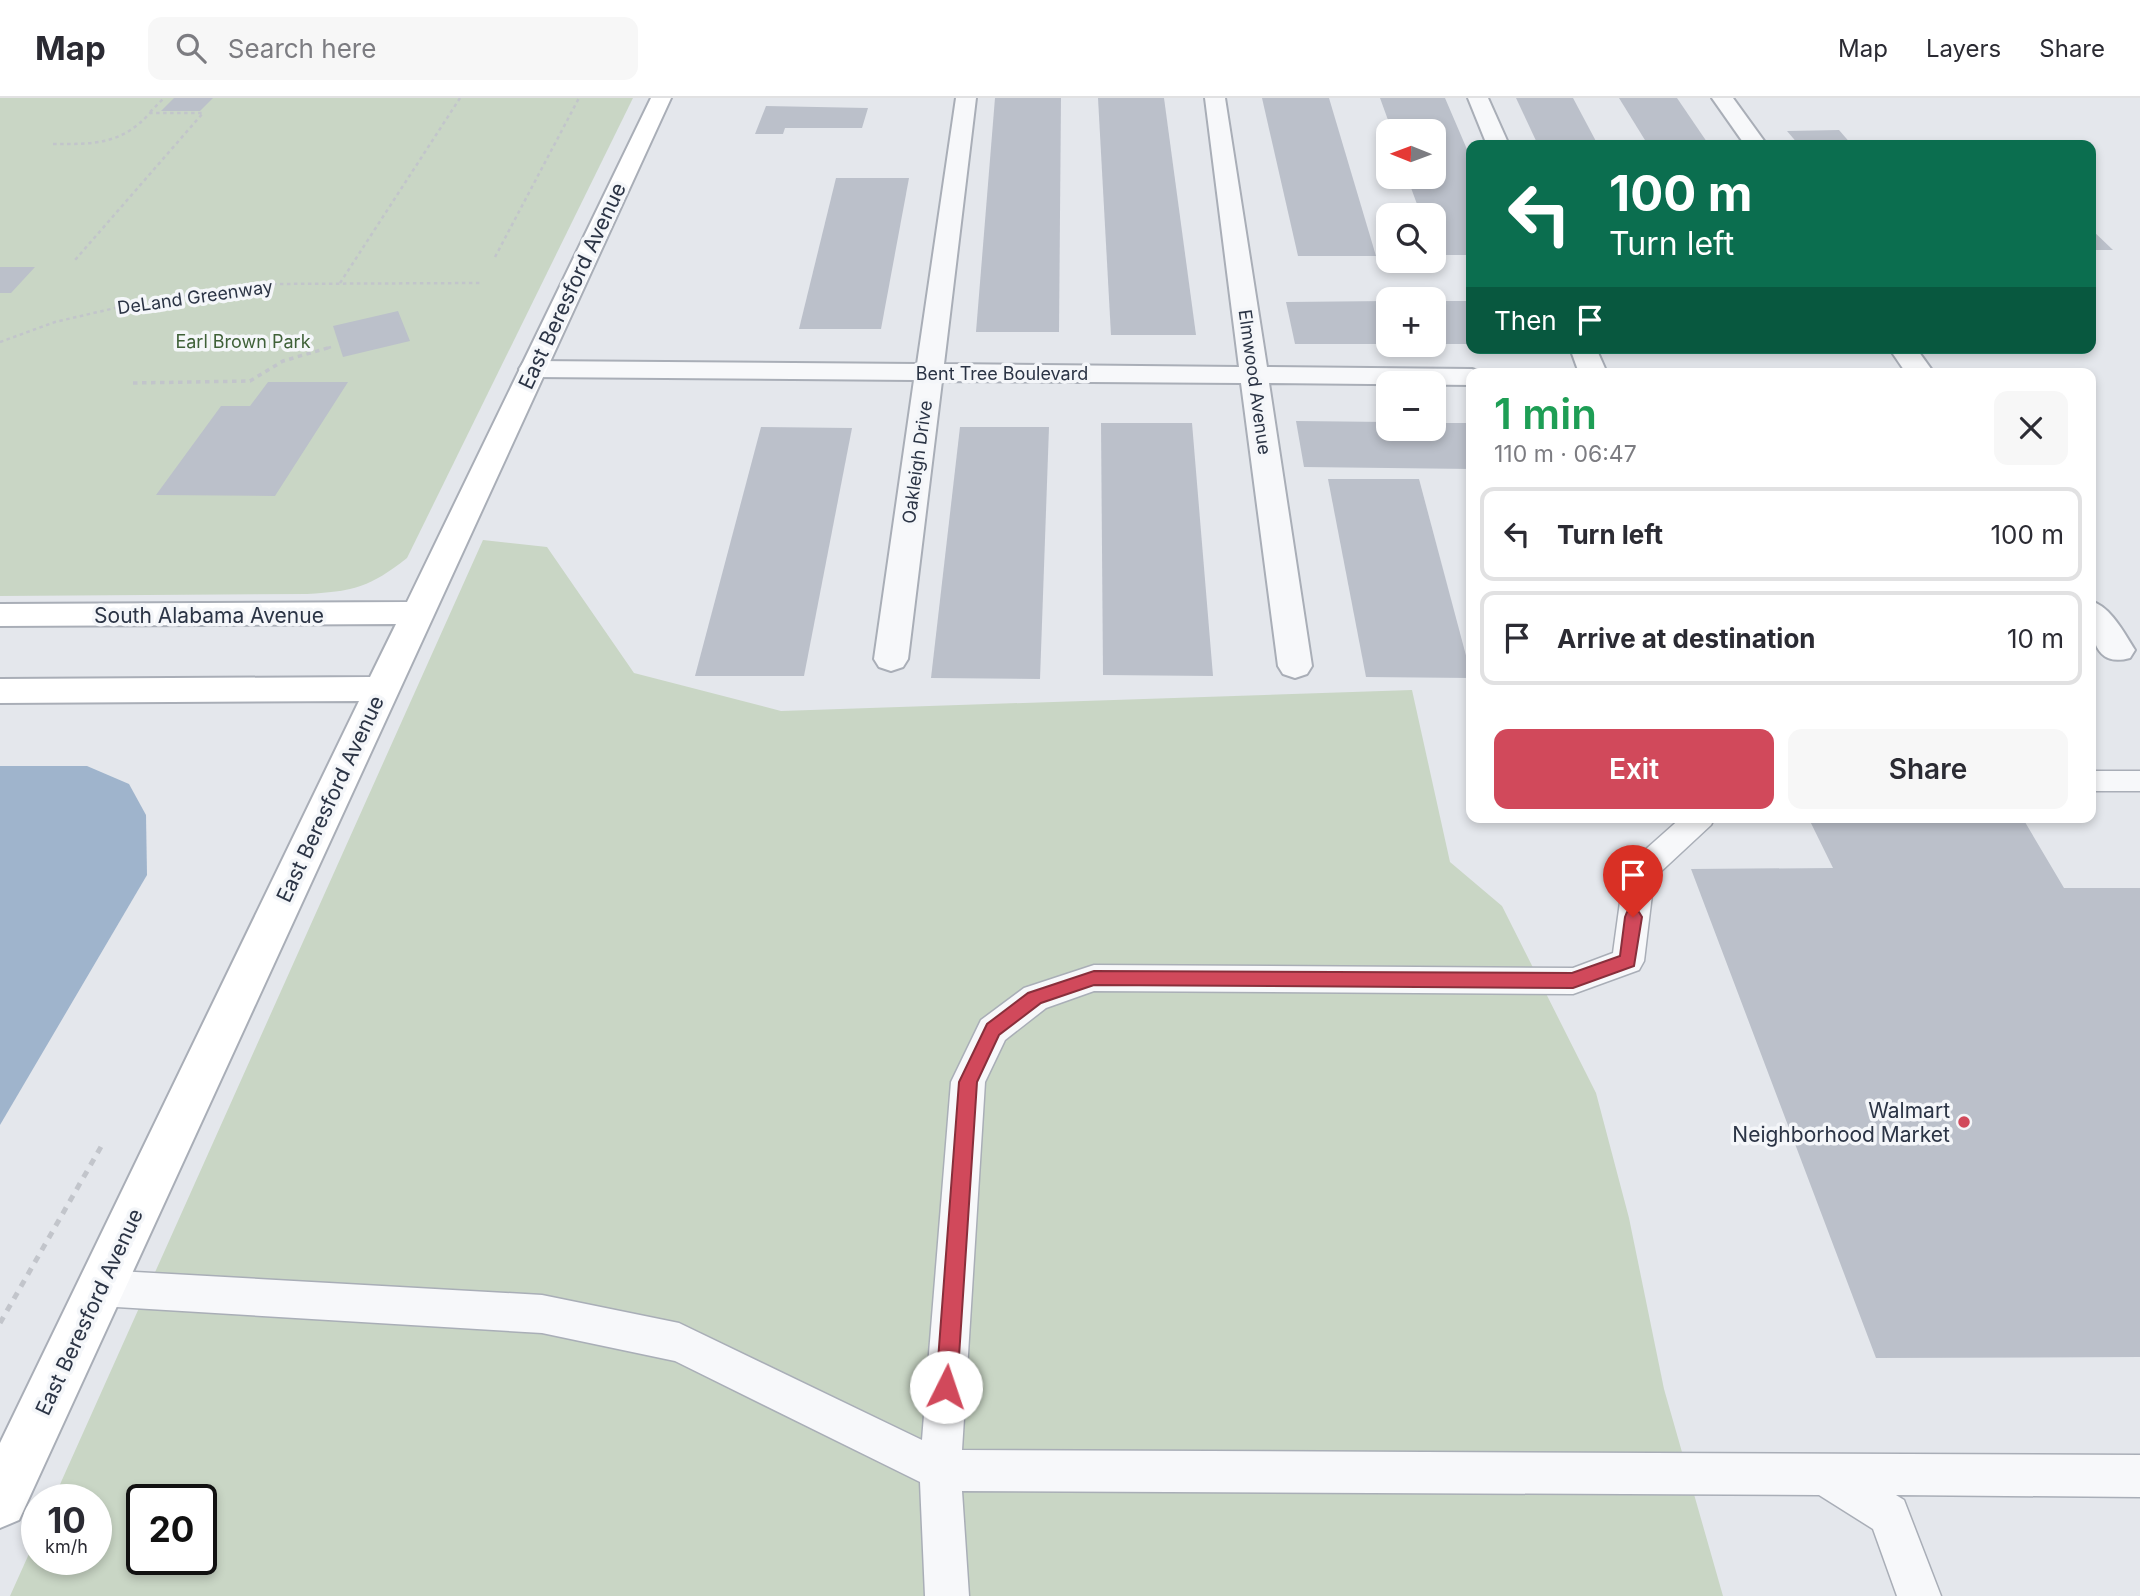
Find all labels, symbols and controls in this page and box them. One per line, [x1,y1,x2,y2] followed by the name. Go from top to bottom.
[148,17,638,80] search box
[35,28,106,68] text: Map
[172,29,210,67] icon: search
[228,33,376,64] text: Search here
[1838,34,1888,63] text: Map
[1926,34,2001,63] text: Layers
[2039,34,2105,63] text: Share
[1376,119,1446,189] north arrow
[1376,119,1446,441] map controls
[1609,164,1753,223] text: 100 m
[1494,168,1585,259] icon: left
[513,179,631,393] street label: East Beresford Avenue
[1376,203,1446,273] button: search
[1609,224,1734,263] text: Turn left
[116,276,274,318] street label: DeLand Greenway
[1376,287,1446,357] button: +
[1571,301,1609,339] icon: arrive
[1494,305,1557,336] text: Then
[1234,308,1276,456] street label: Elmwood Avenue
[175,331,311,352] park label: Earl Brown Park
[916,363,1088,384] street label: Bent Tree Boulevard
[1376,371,1446,441] button: −
[1494,388,1597,439] text: 1 min
[1994,391,2068,465] button: close
[898,399,936,525] street label: Oakleigh Drive
[1494,440,1637,468] text: 110 m · 06:47
[1498,515,1536,553] icon: left
[1557,519,1663,550] text: Turn left
[1991,519,2064,550] text: 100 m
[94,603,324,628] street label: South Alabama Avenue
[1498,619,1536,657] icon: arrive
[1557,623,1816,654] text: Arrive at destination
[2007,623,2064,654] text: 10 m
[271,692,389,906] street label: East Beresford Avenue
[1494,729,1774,809] button: Exit
[1788,729,2068,809] button: Share
[1603,845,1663,917] pin
[1614,856,1652,894] icon: arrive
[1732,1098,1950,1147] place label: Walmart Neighborhood Market
[1956,1114,1972,1130] marker: Walmart Neighborhood Market
[30,1205,148,1419] street label: East Beresford Avenue
[909,1350,983,1424] position arrow
[126,1484,217,1575] speed limit sign: 20
[47,1499,86,1541] text: 10
[45,1536,88,1557] text: km/h

